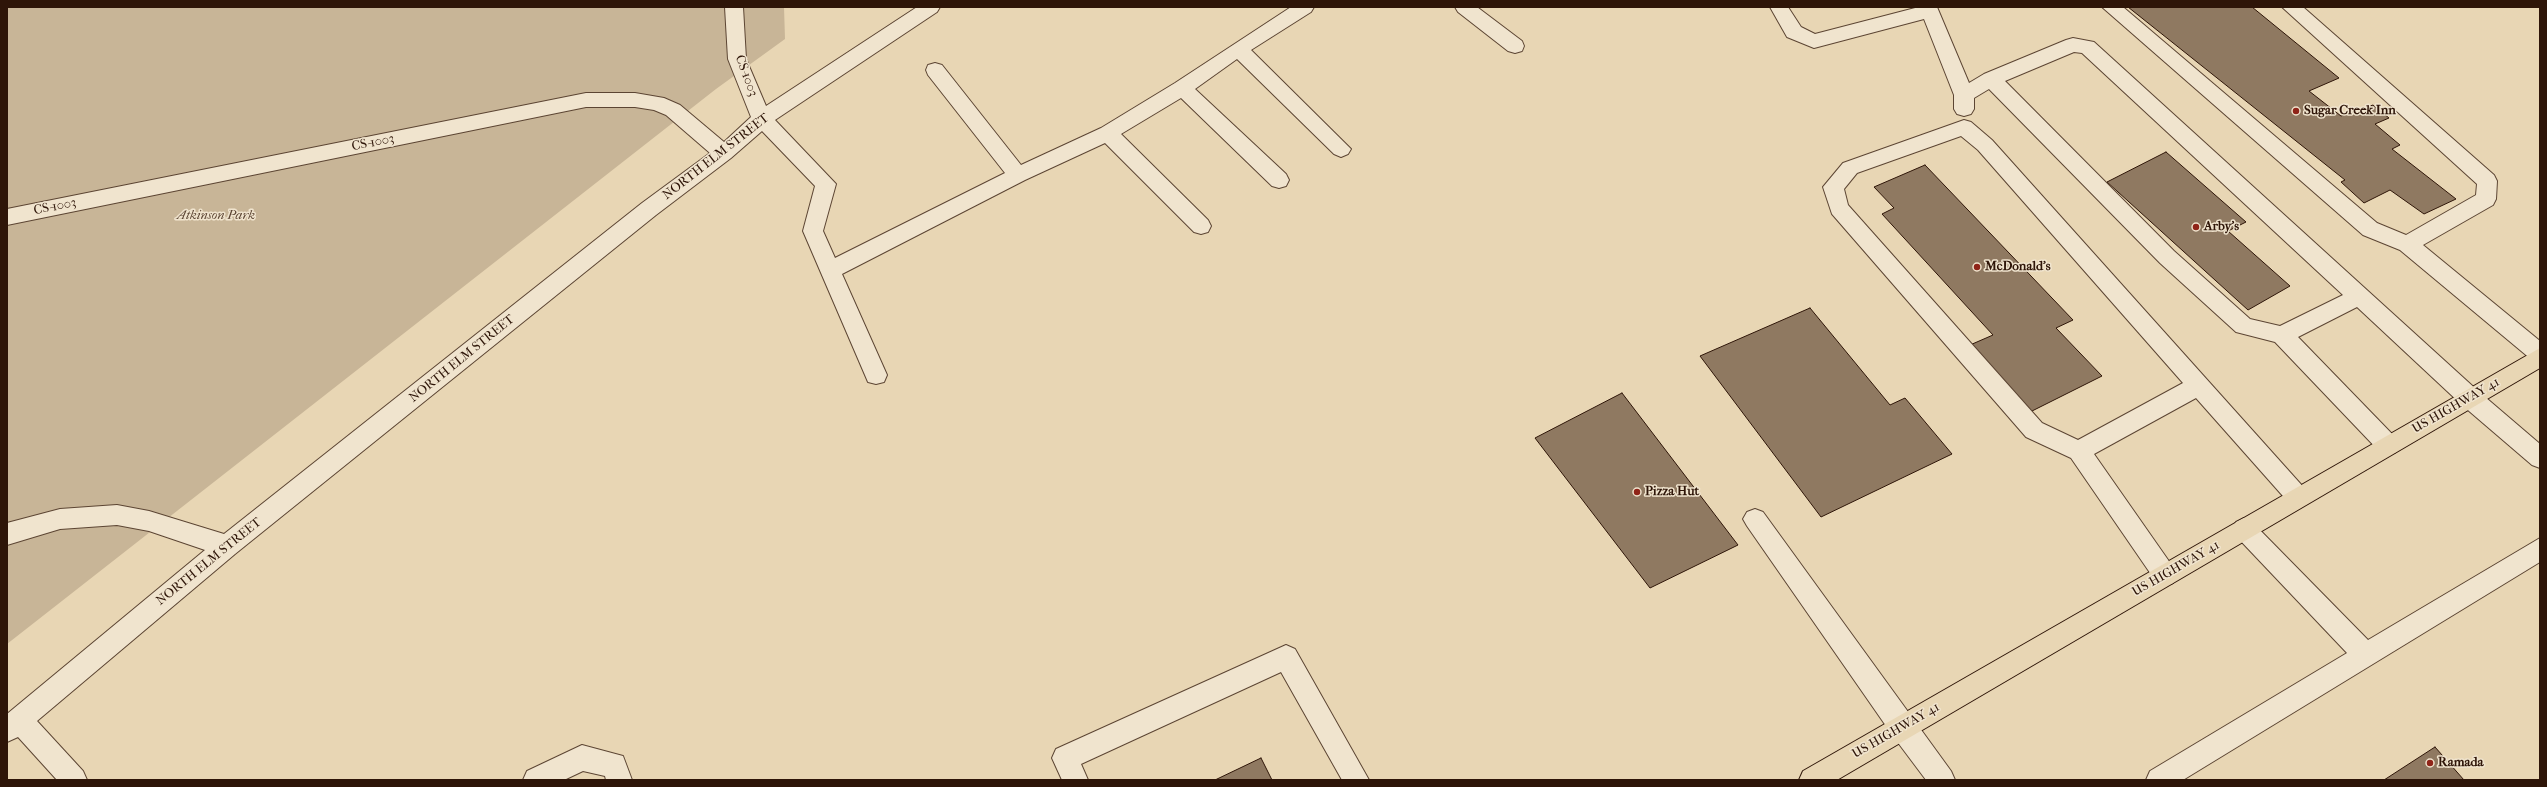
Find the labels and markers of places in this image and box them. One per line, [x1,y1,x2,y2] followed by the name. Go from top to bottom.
[2304,103,2396,119] place label: Sugar Creek Inn
[2291,106,2301,116] marker: Sugar Creek Inn
[2204,219,2239,235] place label: Arby's
[2191,222,2201,232] marker: Arby's
[1985,259,2050,275] place label: McDonald's
[1972,262,1982,272] marker: McDonald's
[1645,484,1699,500] place label: Pizza Hut
[1632,487,1642,497] marker: Pizza Hut
[2438,755,2484,771] place label: Ramada
[2425,758,2435,768] marker: Ramada

